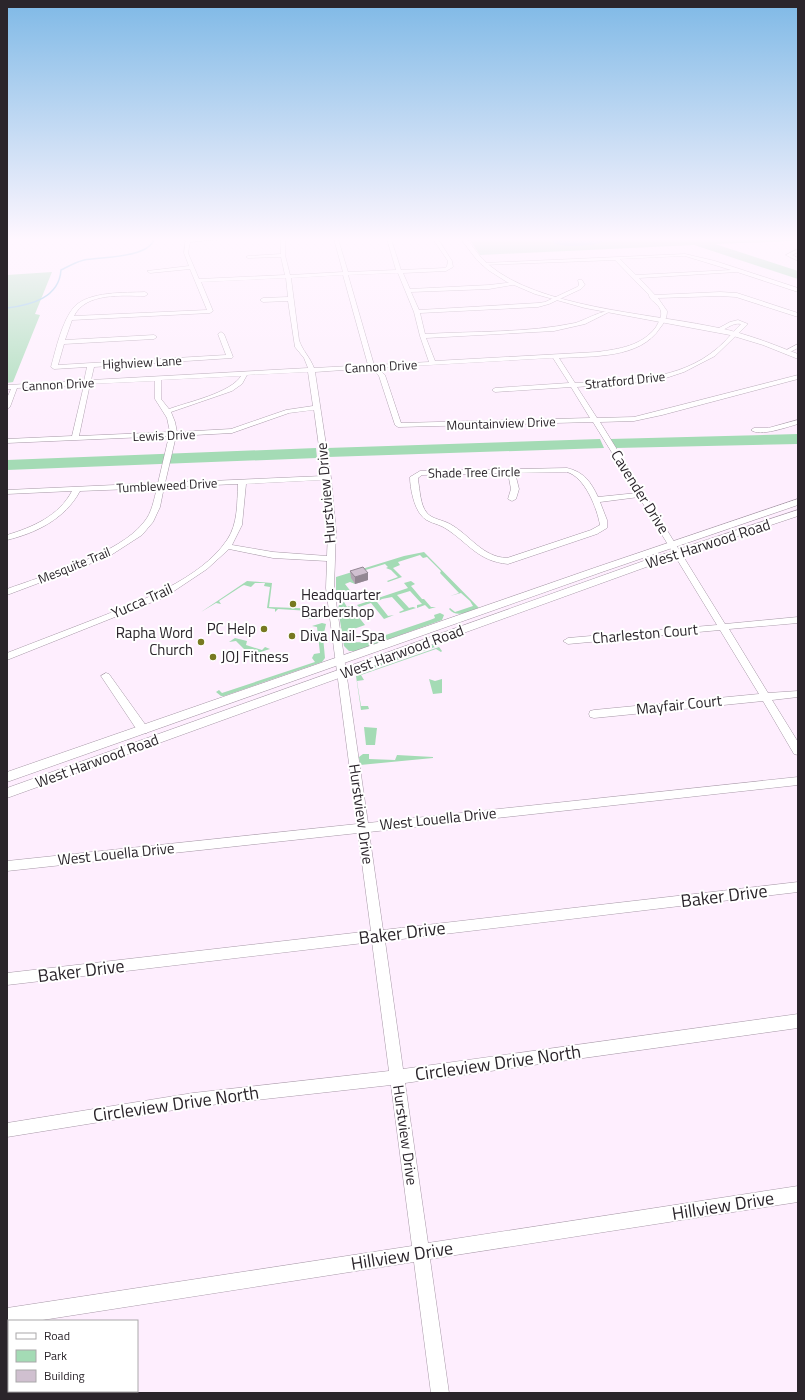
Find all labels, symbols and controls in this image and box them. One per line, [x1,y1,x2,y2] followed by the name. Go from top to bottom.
[102,350,182,374] street label: Highview Lane
[344,354,418,378] street label: Cannon Drive
[584,366,666,394] street label: Stratford Drive
[21,372,95,396] street label: Cannon Drive
[446,411,556,435] street label: Mountainview Drive
[132,424,196,446] street label: Lewis Drive
[310,442,341,544] street label: Hurstview Drive
[605,445,675,538] street label: Cavender Drive
[428,461,520,483] street label: Shade Tree Circle
[116,472,218,498] street label: Tumbleweed Drive
[643,513,773,575] street label: West Harwood Road
[35,541,113,589] street label: Mesquite Trail
[107,577,176,624] street label: Yucca Trail
[301,583,381,623] place label: Headquarter Barbershop
[288,599,298,609] marker: Headquarter Barbershop
[207,617,256,640] place label: PC Help
[591,617,699,650] street label: Charleston Court
[337,619,467,685] street label: West Harwood Road
[116,621,193,661] place label: Rapha Word Church
[259,624,269,634] marker: PC Help
[300,624,385,647] place label: Diva Nail-Spa
[287,631,297,641] marker: Diva Nail-Spa
[196,637,206,647] marker: Rapha Word Church
[221,645,289,668] place label: JOJ Fitness
[208,652,218,662] marker: JOJ Fitness
[635,688,724,720] street label: Mayfair Court
[32,728,162,794] street label: West Harwood Road
[343,762,380,866] street label: Hurstview Drive
[378,801,497,836] street label: West Louella Drive
[56,836,175,871] street label: West Louella Drive
[679,877,769,914] street label: Baker Drive
[357,914,447,951] street label: Baker Drive
[36,952,126,989] street label: Baker Drive
[413,1038,583,1088] street label: Circleview Drive North
[91,1079,261,1129] street label: Circleview Drive North
[387,1083,424,1187] street label: Hurstview Drive
[670,1184,776,1227] street label: Hillview Drive
[349,1234,455,1277] street label: Hillview Drive
[8,1320,138,1392] legend
[44,1326,70,1345] text: Road
[44,1346,67,1365] text: Park
[44,1366,85,1385] text: Building

